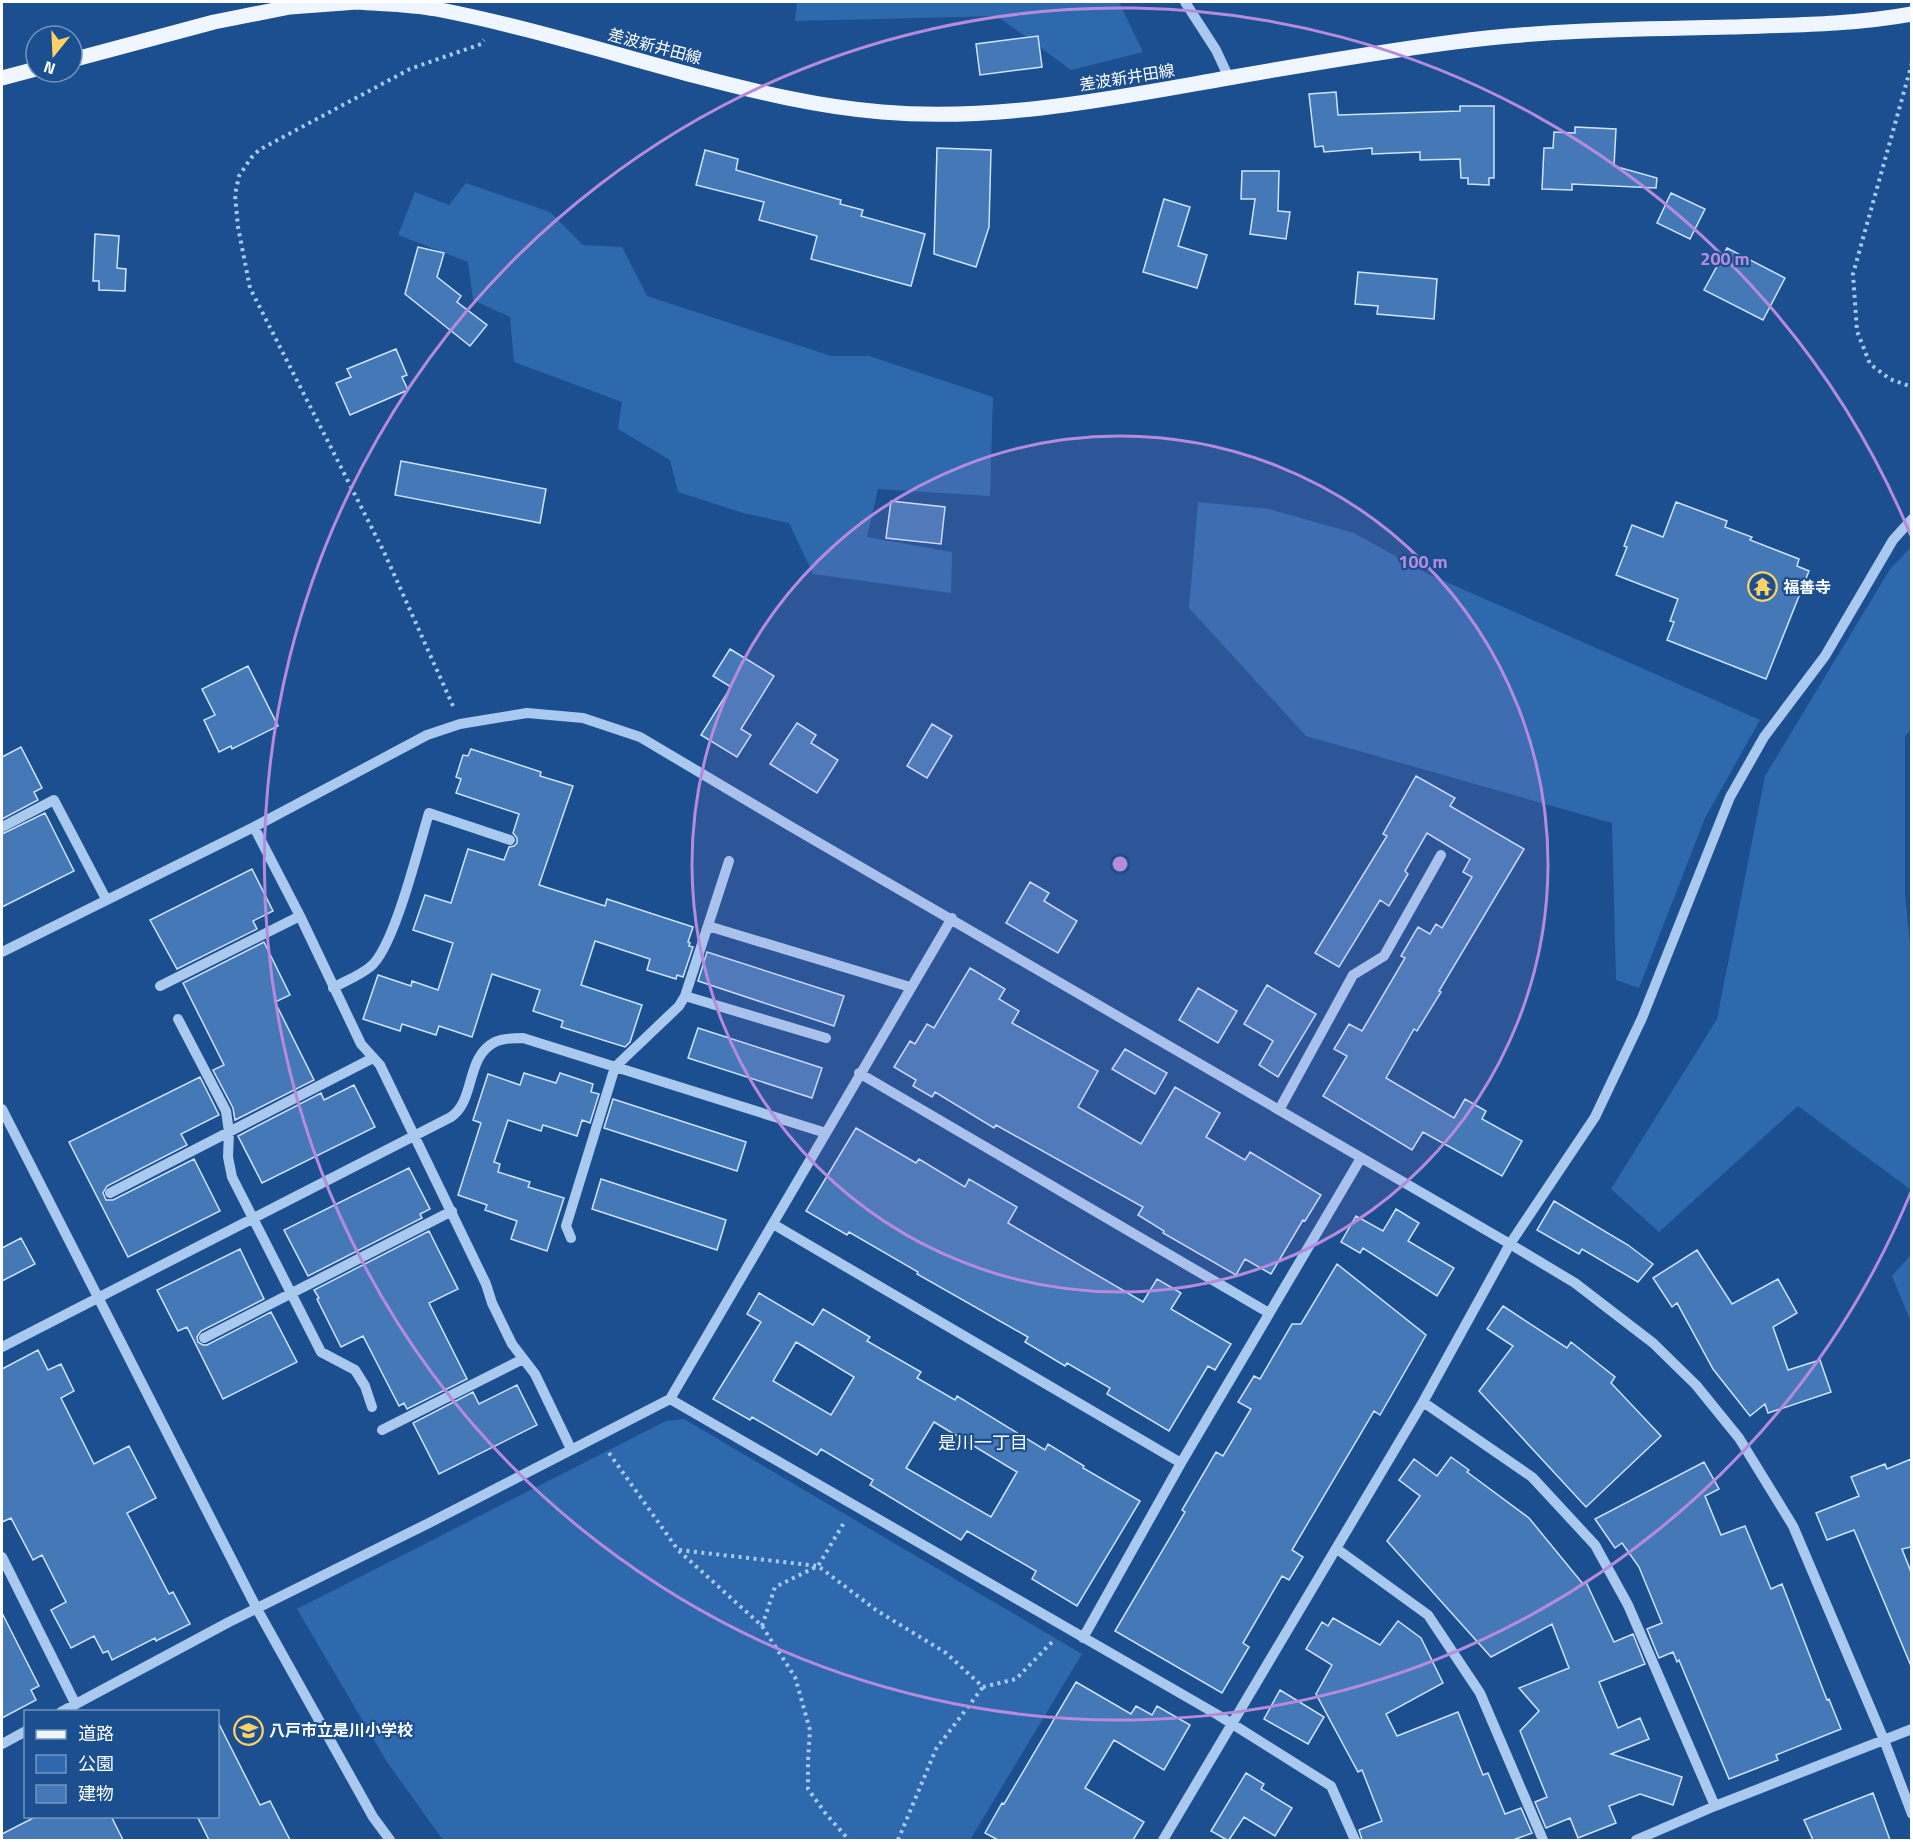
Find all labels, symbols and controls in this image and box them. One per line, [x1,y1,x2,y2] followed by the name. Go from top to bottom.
[606,22,704,70] street label: 差波新井田線
[24,24,84,84] north arrow
[40,55,58,81] text: N
[1078,58,1176,96] street label: 差波新井田線
[1700,245,1750,272] text: 200 m
[1398,548,1448,575] text: 100 m
[1746,571,1778,603] temple icon: 福善寺
[1783,575,1831,599] place label: 福善寺
[1110,854,1130,874] centre of rings
[938,1429,1028,1456] district label: 是川一丁目
[24,1710,219,1818] legend
[232,1714,264,1746] school or university icon: 八戸市立是川小学校
[269,1718,413,1742] place label: 八戸市立是川小学校
[78,1720,114,1747] text: 道路
[78,1750,114,1777] text: 公園
[78,1780,114,1807] text: 建物

